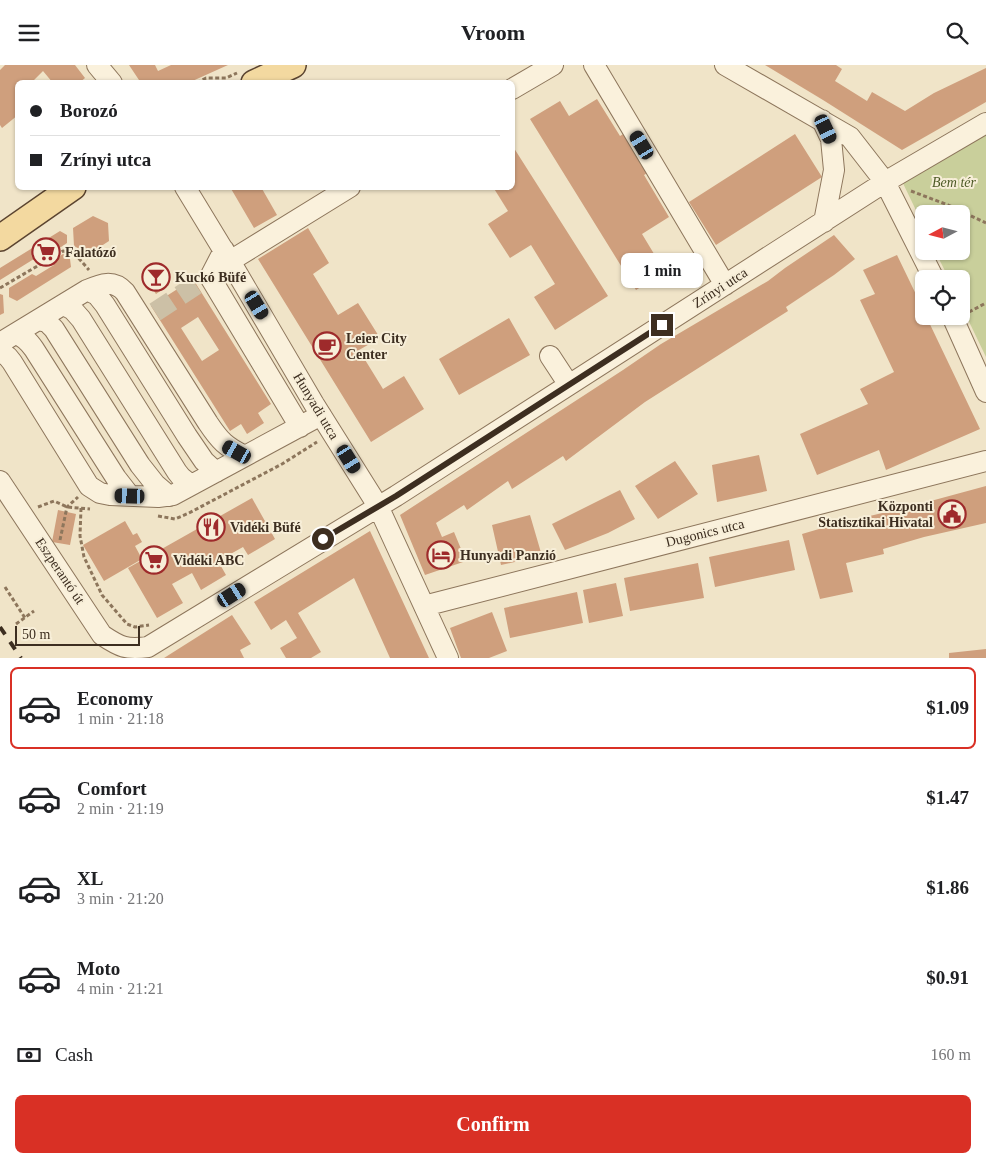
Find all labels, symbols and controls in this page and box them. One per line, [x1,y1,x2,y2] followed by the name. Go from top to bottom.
[15,19,43,47] icon: menu
[943,19,971,47] icon: search
[461,20,525,45] text: Vroom
[60,100,118,121] text: Borozó
[812,112,839,146] car
[627,128,656,162] car
[60,149,151,170] text: Zrínyi utca
[932,175,977,190] park label: Bem tér
[915,205,970,260] north arrow
[915,205,970,325] map controls
[31,237,61,267] supermarket icon: Falatózó
[65,245,116,260] place label: Falatózó
[621,253,703,287] callout: 1 min
[141,262,171,292] bar icon: Kuckó Büfé
[643,262,681,279] text: 1 min
[690,264,751,311] street label: Zrínyi utca
[175,270,246,285] place label: Kuckó Büfé
[915,270,970,325] button: locate
[242,288,271,322] car
[651,314,673,336] route end
[312,331,342,361] cafe icon: Leier City Center
[346,331,407,362] place label: Leier City Center
[290,370,342,443] street label: Hunyadi utca
[220,438,253,466] car
[334,442,363,476] car
[114,488,145,504] car
[818,499,933,530] place label: Központi Statisztikai Hivatal
[937,499,967,529] public building icon: Központi Statisztikai Hivatal
[196,512,226,542] restaurant icon: Vidéki Büfé
[664,516,747,550] street label: Dugonics utca
[230,520,301,535] place label: Vidéki Büfé
[312,528,334,550] route start
[32,535,88,607] street label: Eszperantó út
[426,540,456,570] hotel icon: Hunyadi Panzió
[139,545,169,575] supermarket icon: Vidéki ABC
[460,548,556,563] place label: Hunyadi Panzió
[173,553,244,568] place label: Vidéki ABC
[215,581,248,609] car
[15,623,140,646] scale bar
[22,627,50,642] text: 50 m
[17,686,62,731] icon: car
[77,688,153,709] text: Economy
[926,697,969,718] text: $1.09
[77,710,164,727] text: 1 min · 21:18
[17,776,62,821] icon: car
[77,778,147,799] text: Comfort
[926,787,969,808] text: $1.47
[77,800,164,817] text: 2 min · 21:19
[17,866,62,911] icon: car
[77,868,103,889] text: XL
[926,877,969,898] text: $1.86
[77,890,164,907] text: 3 min · 21:20
[17,956,62,1001] icon: car
[77,958,120,979] text: Moto
[926,967,969,988] text: $0.91
[77,980,164,997] text: 4 min · 21:21
[15,1041,43,1069] icon: cash
[55,1044,93,1065] text: Cash
[931,1046,971,1063] text: 160 m
[15,1095,971,1153] button: Confirm

